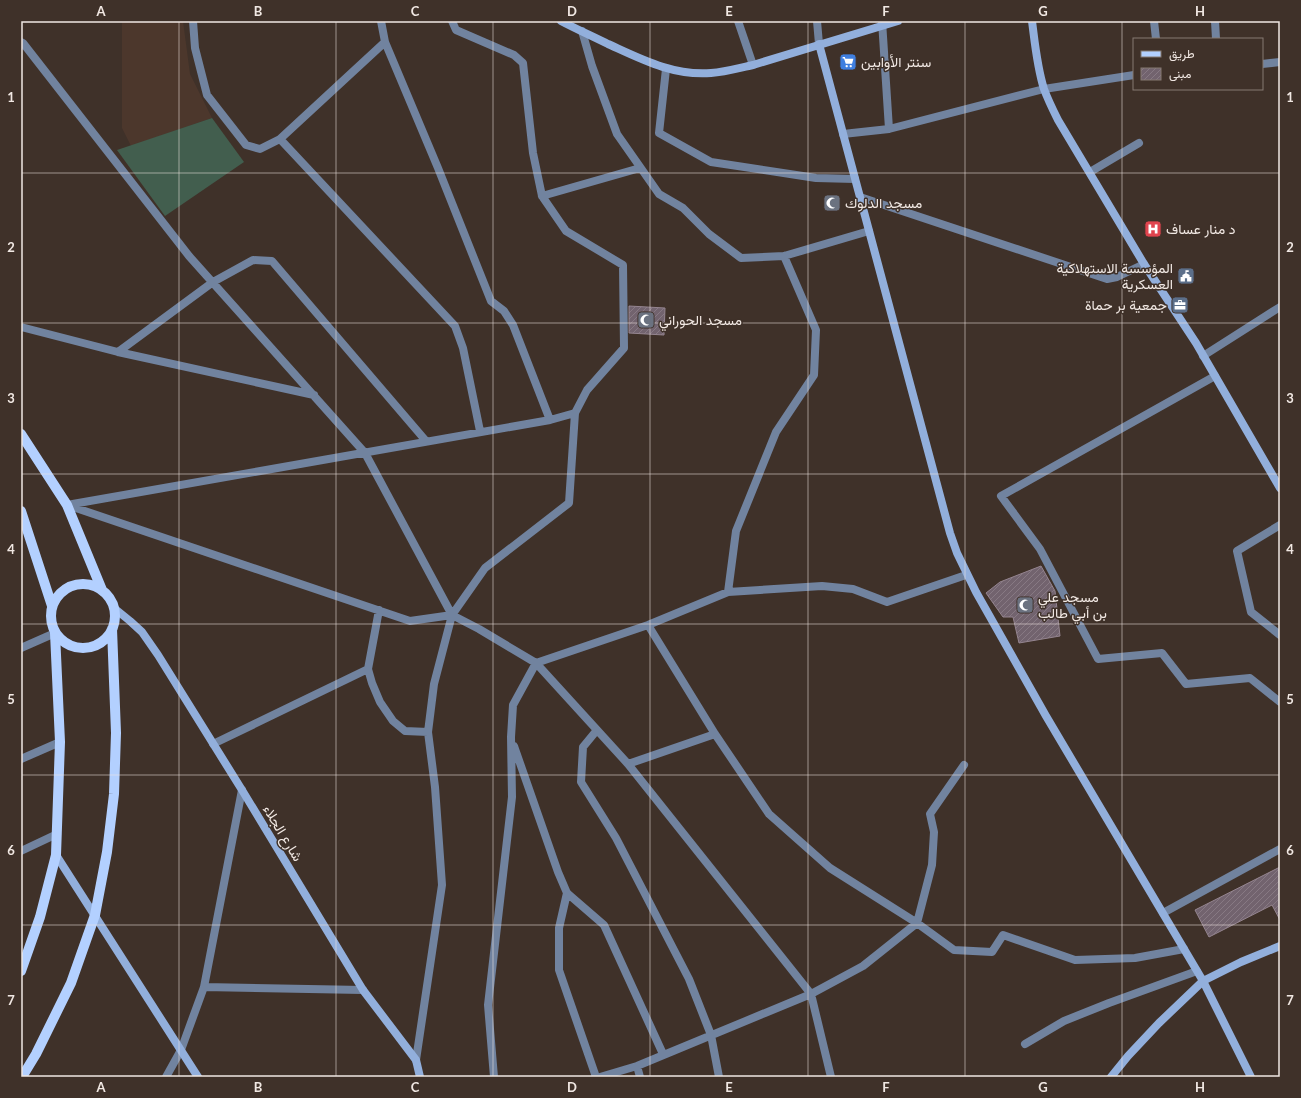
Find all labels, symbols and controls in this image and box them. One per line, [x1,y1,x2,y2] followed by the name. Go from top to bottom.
[95,3,106,19] text: A
[254,3,263,19] text: B
[411,3,420,19] text: C
[567,3,577,19] text: D
[725,3,733,19] text: E
[882,3,890,19] text: F
[1038,3,1048,19] text: G
[1195,3,1205,19] text: H
[1133,38,1263,90] legend
[1169,46,1195,62] text: طريق
[838,52,858,72] supermarket icon: سنتر الأوابين
[861,53,931,71] place label: سنتر الأوابين
[1169,66,1191,82] text: مبنى
[7,89,15,105] text: 1
[1286,89,1294,105] text: 1
[822,193,842,213] mosque icon: مسجد الدلوك
[845,194,922,212] place label: مسجد الدلوك
[1143,219,1163,239] hospital icon: د منار عساف
[1166,220,1236,238] place label: د منار عساف
[7,239,15,255] text: 2
[1286,239,1294,255] text: 2
[1057,259,1173,293] place label: المؤسسة الاستهلاكية العسكرية
[1176,266,1196,286] public building icon: المؤسسة الاستهلاكية العسكرية
[1170,295,1190,315] office icon: جمعية بر حماة
[1085,296,1167,314] place label: جمعية بر حماة
[636,310,656,330] mosque icon: مسجد الحوراني
[659,311,742,332] place label: مسجد الحوراني
[7,390,15,406] text: 3
[1286,390,1294,406] text: 3
[7,541,15,557] text: 4
[1286,541,1294,557] text: 4
[1038,588,1107,625] place label: مسجد علي بن أبي طالب
[1015,595,1035,615] mosque icon: مسجد علي بن أبي طالب
[7,691,15,707] text: 5
[1286,691,1294,707] text: 5
[257,802,307,866] street label: شارع الجلاء
[7,842,15,858] text: 6
[1286,842,1294,858] text: 6
[7,992,15,1008] text: 7
[1286,992,1294,1008] text: 7
[95,1079,106,1095] text: A
[254,1079,263,1095] text: B
[411,1079,420,1095] text: C
[567,1079,577,1095] text: D
[725,1079,733,1095] text: E
[882,1079,890,1095] text: F
[1038,1079,1048,1095] text: G
[1195,1079,1205,1095] text: H

